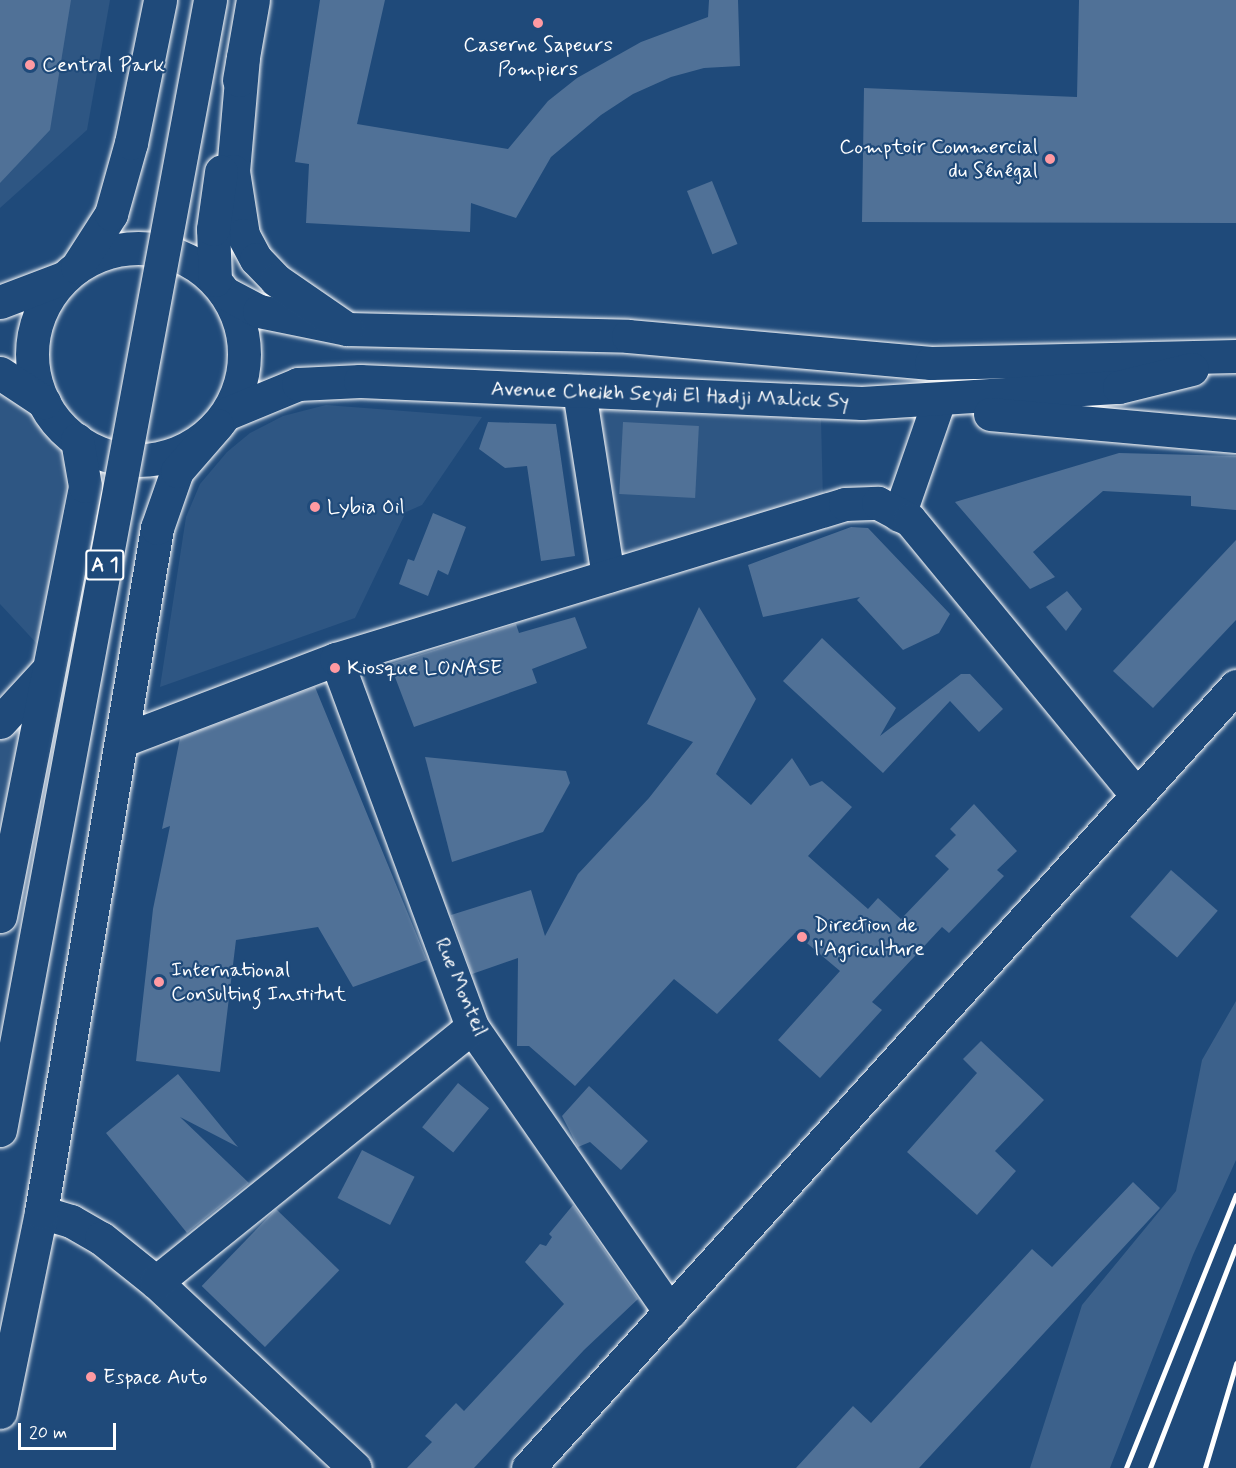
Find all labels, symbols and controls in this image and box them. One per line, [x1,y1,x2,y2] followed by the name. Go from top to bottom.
[531,16,545,30] marker: Caserne Sapeurs Pompiers
[462,32,614,82] place label: Caserne Sapeurs Pompiers
[42,52,160,78] place label: Central Park
[23,58,37,72] marker: Central Park
[831,134,1038,184] place label: Comptoir Commercial du Sénégal
[1043,152,1057,166] marker: Comptoir Commercial du Sénégal
[491,376,849,414] street label: Avenue Cheikh Seydi El Hadji Malick Sy
[327,494,406,520] place label: Lybia Oil
[308,500,322,514] marker: Lybia Oil
[84,548,126,582] road number: A 1
[347,655,502,681] place label: Kiosque LONASE
[328,661,342,675] marker: Kiosque LONASE
[814,912,925,962] place label: Direction de l'Agriculture
[795,930,809,944] marker: Direction de l'Agriculture
[429,934,493,1040] street label: Rue Monteil
[171,957,341,1007] place label: International Consulting Institut
[152,975,166,989] marker: International Consulting Institut
[103,1364,207,1390] place label: Espace Auto
[84,1370,98,1384] marker: Espace Auto
[21,1411,118,1449] scale bar
[29,1421,67,1445] text: 20 m

